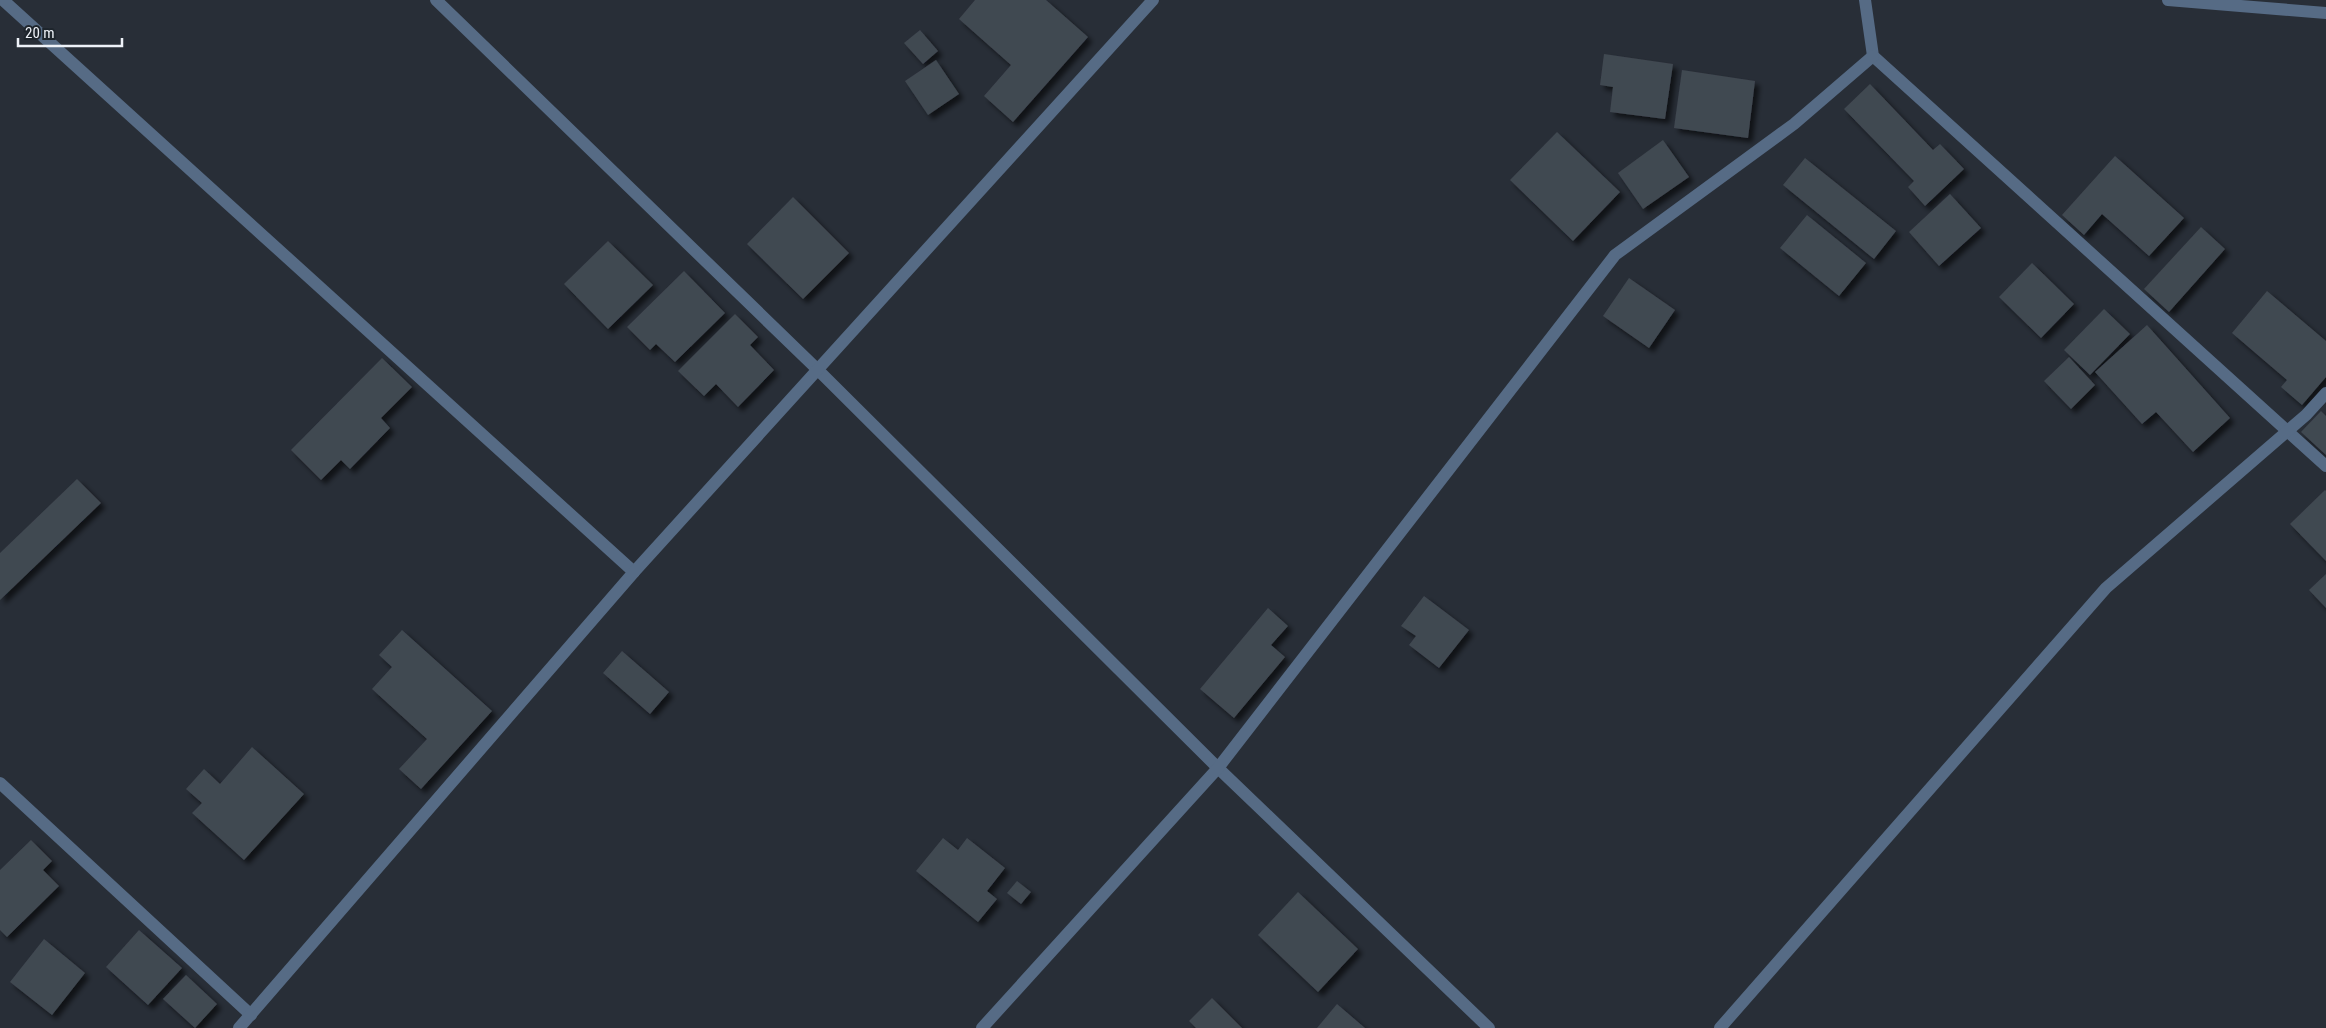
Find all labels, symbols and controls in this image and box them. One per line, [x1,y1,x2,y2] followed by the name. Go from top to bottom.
[18,15,121,47] scale bar
[25,24,55,42] text: 20 m

